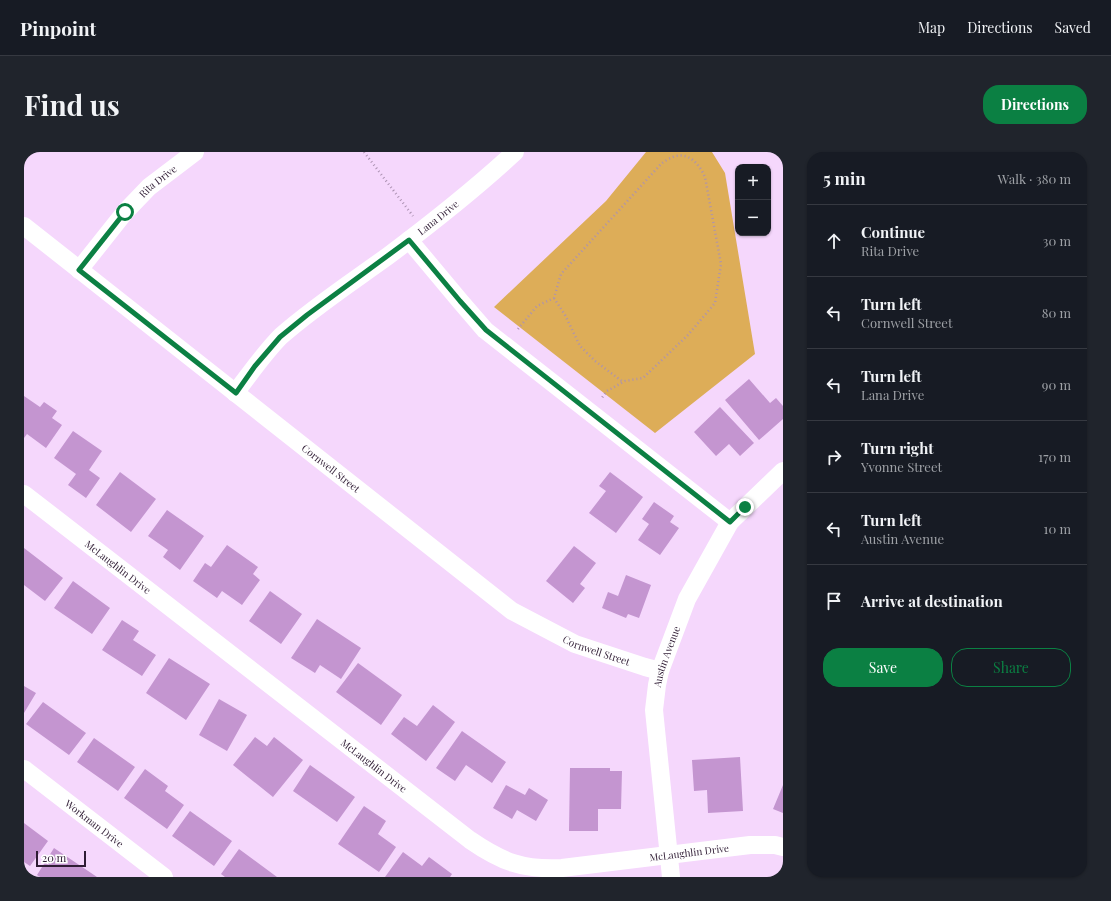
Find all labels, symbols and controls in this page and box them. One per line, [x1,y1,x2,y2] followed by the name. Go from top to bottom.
[20,15,96,41] text: Pinpoint
[918,18,945,37] text: Map
[967,18,1033,37] text: Directions
[1055,18,1091,37] text: Saved
[983,85,1087,124] button: Directions
[24,86,120,123] text: Find us
[136,162,179,201] street label: Rita Drive
[735,164,771,236] map controls
[735,164,771,200] button: +
[823,167,866,189] text: 5 min
[998,170,1071,187] text: Walk · 380 m
[415,197,461,238] street label: Lana Drive
[735,200,771,236] button: −
[116,203,134,221] route start
[861,222,925,242] text: Continue
[823,230,845,252] icon: ahead
[1043,232,1071,249] text: 30 m
[861,242,919,259] text: Rita Drive
[861,294,922,314] text: Turn left
[823,302,845,324] icon: left
[1042,304,1071,321] text: 80 m
[861,314,953,331] text: Cornwell Street
[861,366,922,386] text: Turn left
[823,374,845,396] icon: left
[1042,376,1071,393] text: 90 m
[861,386,924,403] text: Lana Drive
[861,438,934,458] text: Turn right
[299,441,363,496] street label: Cornwell Street
[823,446,845,468] icon: right
[1038,448,1071,465] text: 170 m
[861,458,942,475] text: Yvonne Street
[736,498,754,516] route end
[861,510,922,530] text: Turn left
[823,518,845,540] icon: left
[1044,520,1071,537] text: 10 m
[861,530,944,547] text: Austin Avenue
[82,537,154,597] street label: McLaughlin Drive
[823,590,845,612] icon: arrive
[861,591,1003,611] text: Arrive at destination
[650,624,683,689] street label: Austin Avenue
[560,632,632,669] street label: Cornwell Street
[823,648,943,687] button: Save
[951,648,1071,687] button: Share
[338,735,410,796] street label: McLaughlin Drive
[62,796,127,850] street label: Workman Drive
[649,841,730,864] street label: McLaughlin Drive
[36,849,86,868] scale bar
[42,850,66,865] text: 20 m

